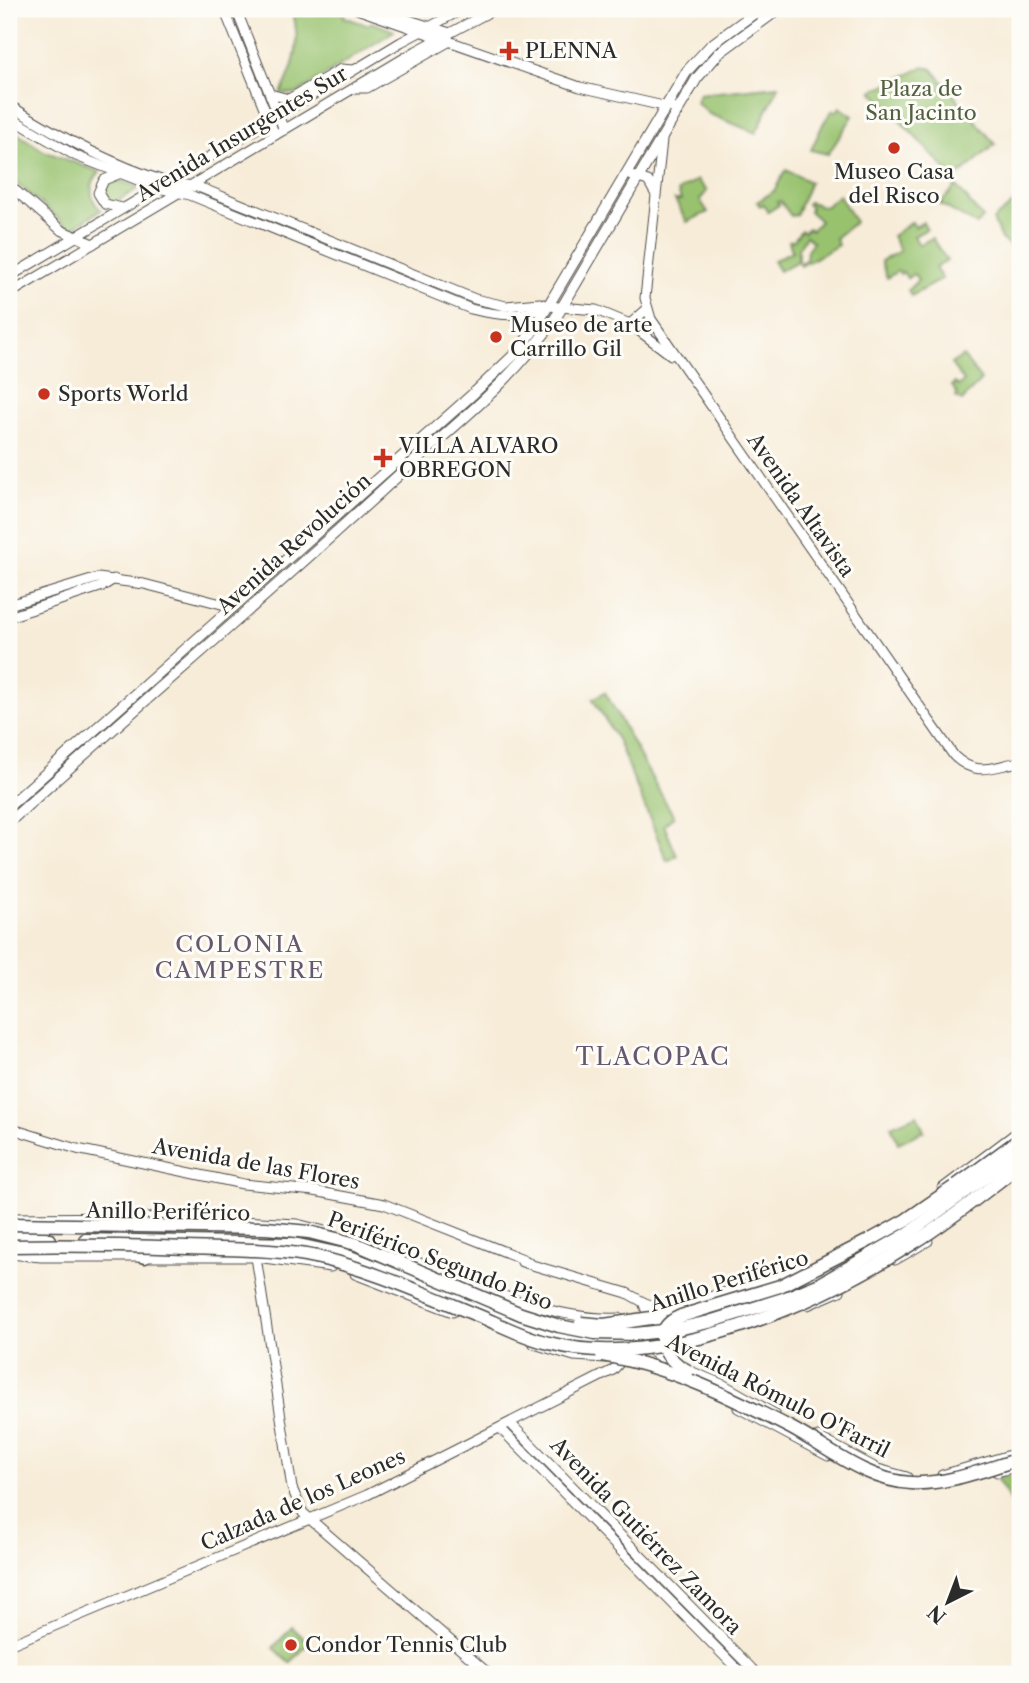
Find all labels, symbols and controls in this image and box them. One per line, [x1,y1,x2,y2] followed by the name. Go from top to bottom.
[525,38,618,63] place label: PLENNA
[499,41,519,61] marker: PLENNA
[131,61,352,207] street label: Avenida Insurgentes Sur
[865,76,977,125] park label: Plaza de San Jacinto
[886,140,902,156] marker: Museo Casa del Risco
[834,159,955,208] place label: Museo Casa del Risco
[510,312,652,361] place label: Museo de arte Carrillo Gil
[488,329,504,345] marker: Museo de arte Carrillo Gil
[58,381,189,406] place label: Sports World
[36,386,52,402] marker: Sports World
[742,427,861,582] street label: Avenida Altavista
[398,433,558,482] place label: VILLA ALVARO OBREGON
[373,448,393,468] marker: VILLA ALVARO OBREGON
[211,468,376,620] street label: Avenida Revolución
[155,930,325,984] district label: COLONIA CAMPESTRE
[575,1042,731,1071] district label: TLACOPAC
[150,1133,362,1194] street label: Avenida de las Flores
[85,1198,250,1225] street label: Anillo Periférico
[324,1206,556,1315] street label: Periférico Segundo Piso
[646,1245,811,1317] street label: Anillo Periférico
[662,1328,894,1463] street label: Avenida Rómulo O'Farril
[545,1431,748,1640] street label: Avenida Gutiérrez Zamora
[197,1443,409,1556] street label: Calzada de los Leones
[914,1568,984,1638] north arrow
[923,1600,951,1628] text: N
[305,1632,507,1657] place label: Condor Tennis Club
[283,1637,299,1653] marker: Condor Tennis Club

